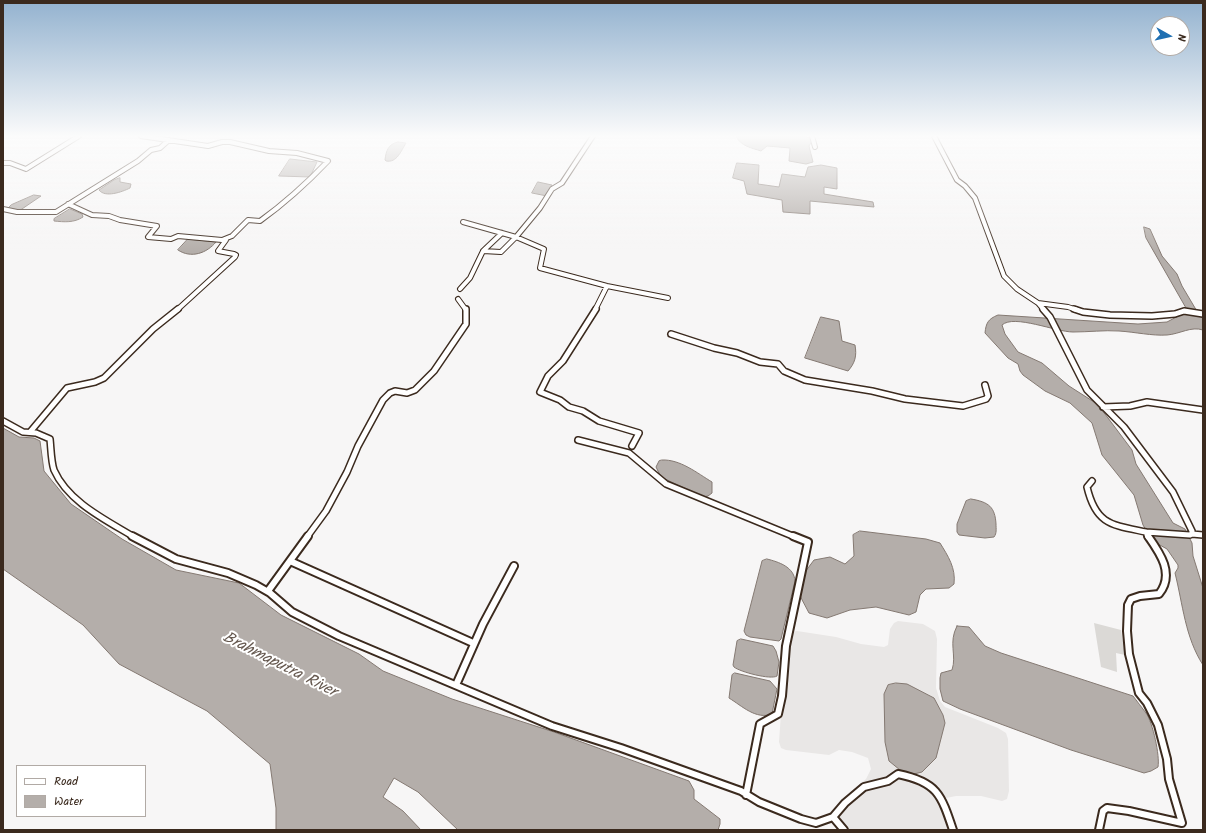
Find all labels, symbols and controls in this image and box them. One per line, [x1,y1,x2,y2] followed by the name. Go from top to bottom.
[1150,16,1190,56] north arrow
[1171,33,1190,42] text: N
[219,629,339,703] water label: Brahmaputra River
[16,765,146,817] legend
[54,772,78,791] text: Road
[54,792,83,811] text: Water

